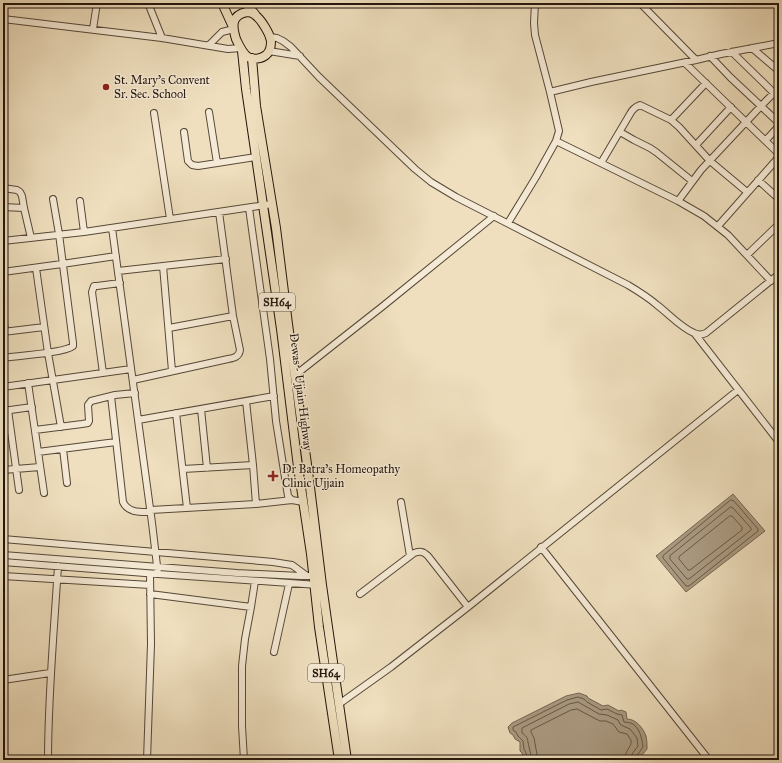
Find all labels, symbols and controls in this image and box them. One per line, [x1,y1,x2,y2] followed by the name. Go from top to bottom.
[114,73,211,101] place label: St. Mary's Convent Sr. Sec. School
[101,82,111,92] marker: St. Mary's Convent Sr. Sec. School
[259,293,295,311] road number: SH64
[286,332,315,452] street label: Dewas - Ujjain Highway
[282,462,401,490] place label: Dr Batra's Homeopathy Clinic Ujjain
[267,470,279,482] marker: Dr Batra's Homeopathy Clinic Ujjain
[308,664,344,682] road number: SH64

